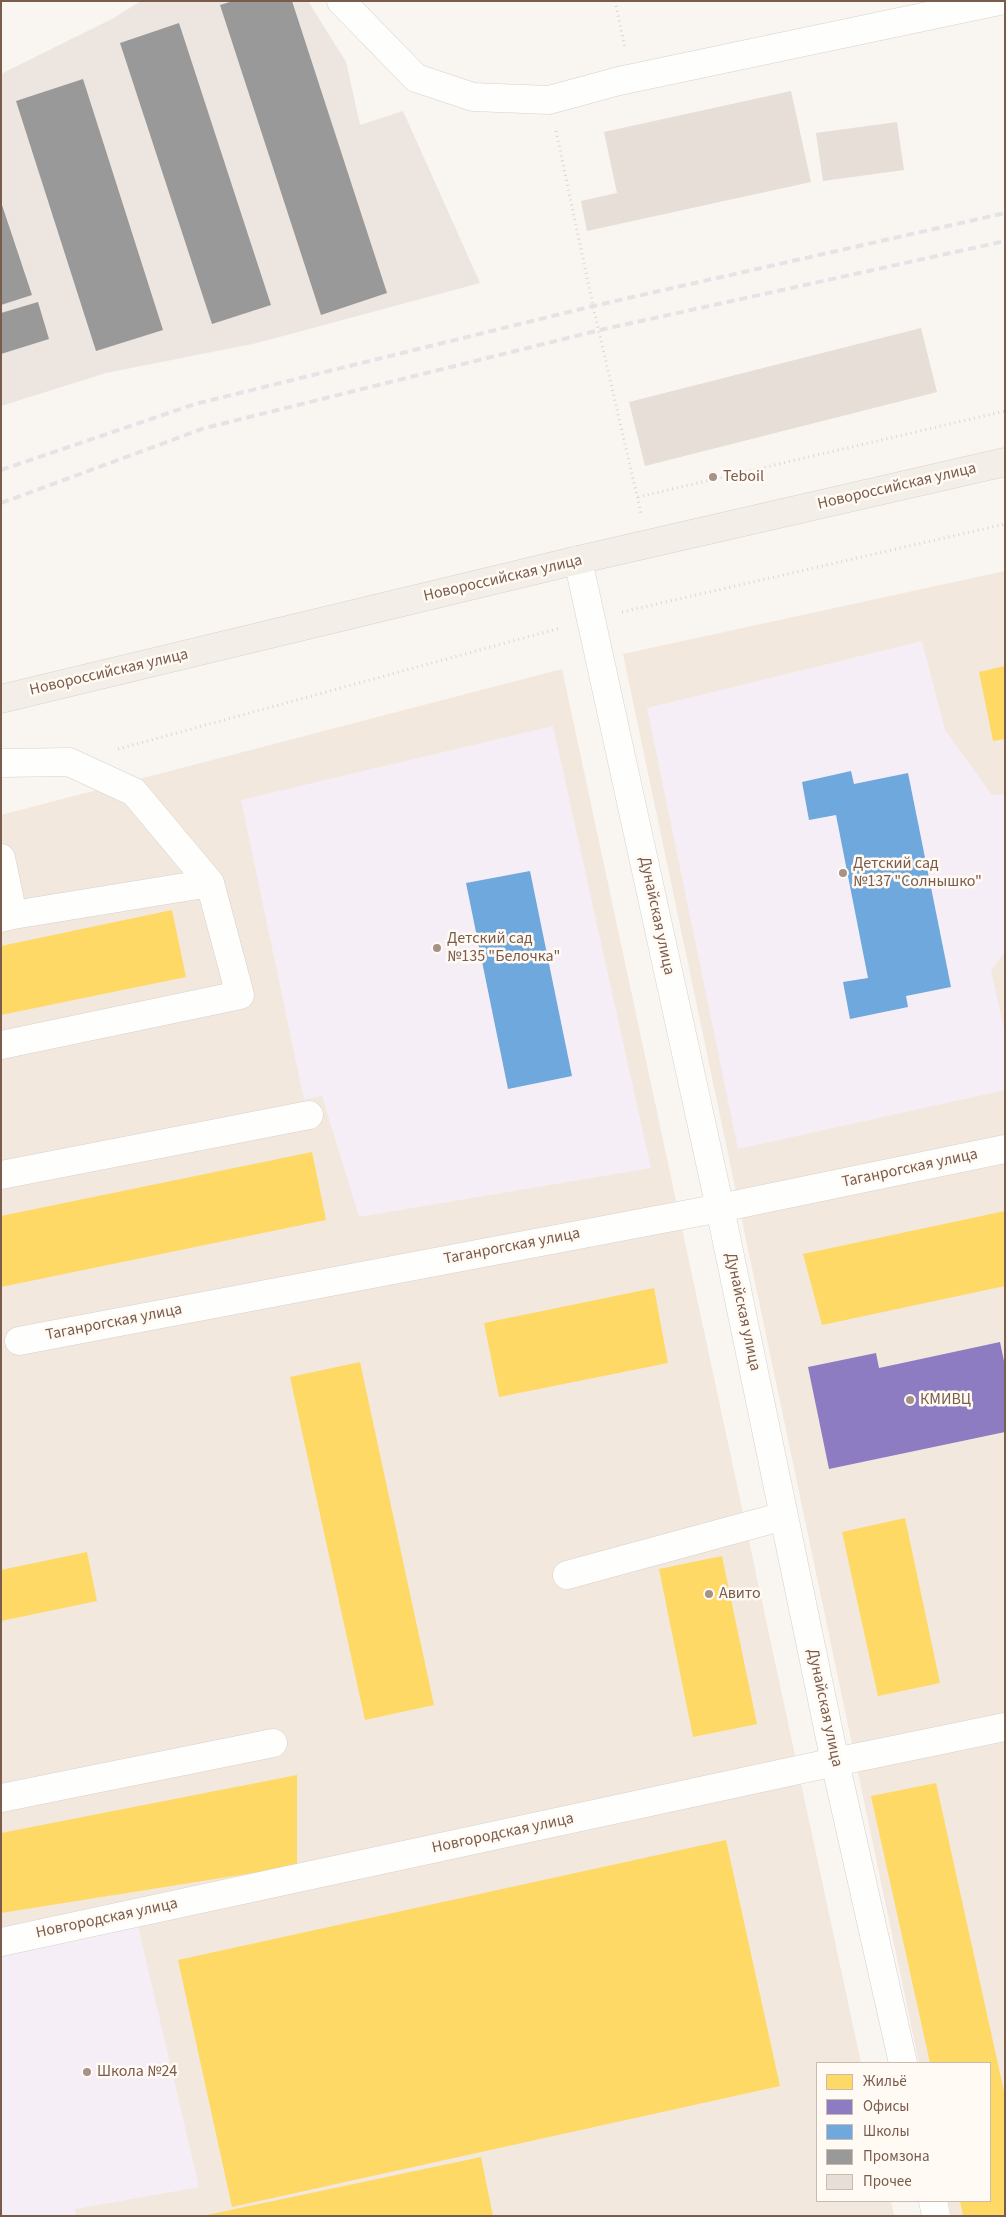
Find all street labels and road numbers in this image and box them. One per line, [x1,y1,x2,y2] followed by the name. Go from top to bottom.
[816,459,978,515] street label: Новороссийская улица
[422,551,584,607] street label: Новороссийская улица
[28,645,190,701] street label: Новороссийская улица
[634,855,678,977] street label: Дунайская улица
[840,1145,980,1193] street label: Таганрогская улица
[442,1224,582,1270] street label: Таганрогская улица
[720,1251,764,1373] street label: Дунайская улица
[44,1300,184,1346] street label: Таганрогская улица
[802,1647,846,1769] street label: Дунайская улица
[430,1810,576,1858] street label: Новгородская улица
[34,1895,180,1943] street label: Новгородская улица

